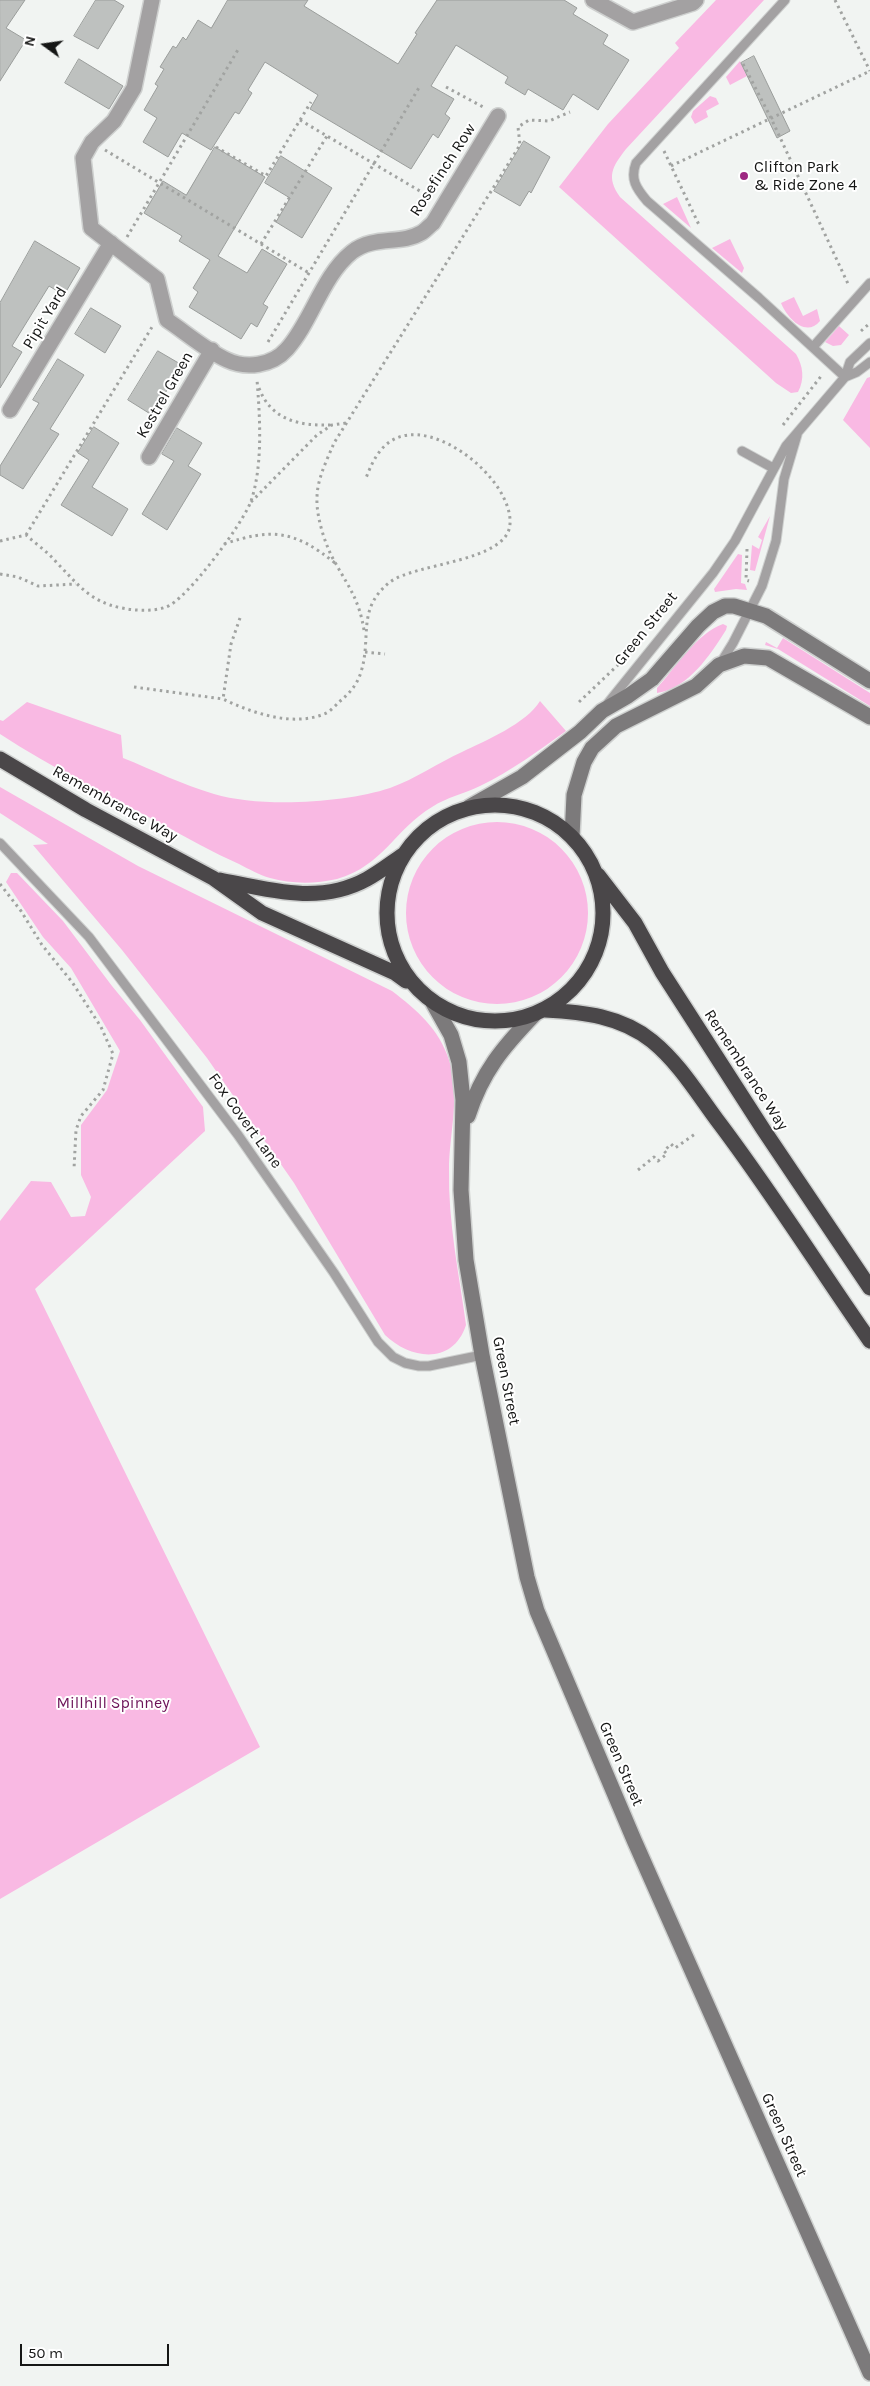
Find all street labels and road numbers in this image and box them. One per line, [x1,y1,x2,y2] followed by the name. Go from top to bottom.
[406,120,480,220] street label: Rosefinch Row
[19,283,71,353] street label: Pipit Yard
[132,348,198,442] street label: Kestrel Green
[610,588,682,670] street label: Green Street
[49,762,181,846] street label: Remembrance Way
[700,1006,792,1134] street label: Remembrance Way
[204,1070,286,1172] street label: Fox Covert Lane
[488,1335,524,1427] street label: Green Street
[595,1719,647,1809] street label: Green Street
[757,2090,811,2180] street label: Green Street

